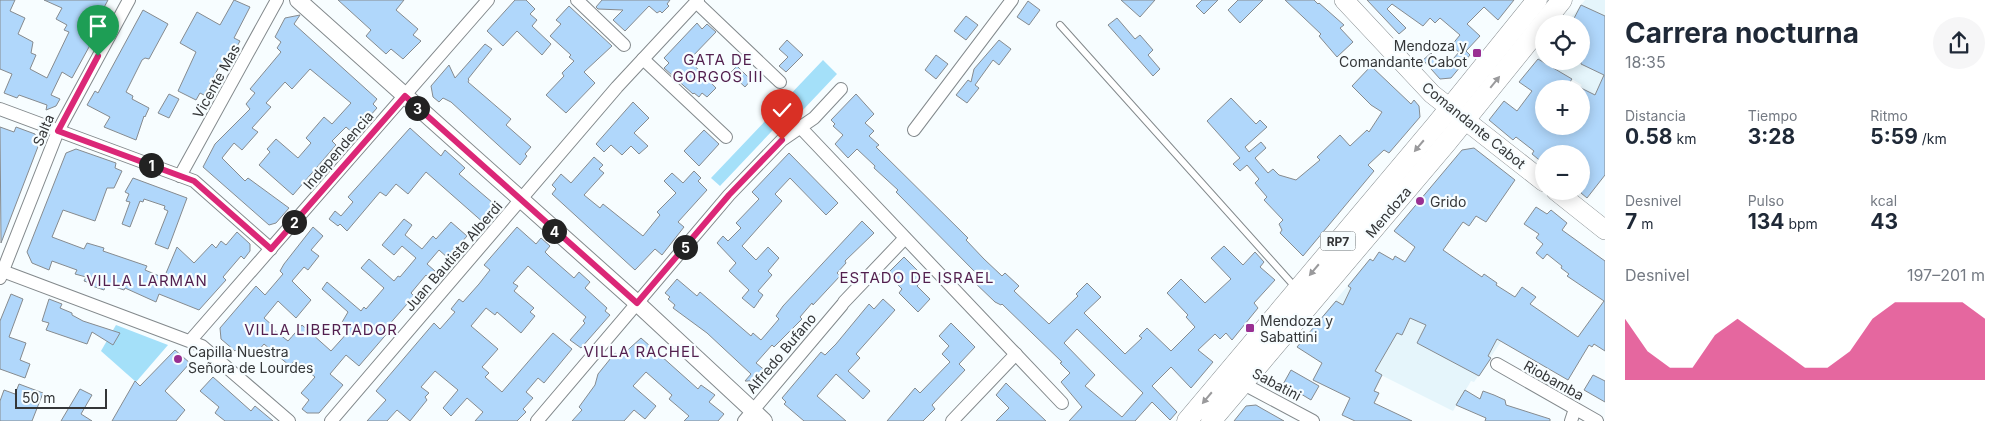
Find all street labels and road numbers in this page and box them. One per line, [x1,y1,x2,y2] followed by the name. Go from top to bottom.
[189,41,243,121] street label: Vicente Mas
[1419,78,1529,172] street label: Comandante Cabot
[299,107,377,193] street label: Independencia
[29,112,57,148] street label: Salta
[1362,183,1414,241] street label: Mendoza
[401,198,505,314] street label: Juan Bautista Alberdi
[1320,232,1356,250] road number: RP7
[743,310,819,396] street label: Alfredo Bufano
[1521,357,1587,403] street label: Riobamba
[1250,364,1304,404] street label: Sabatini

